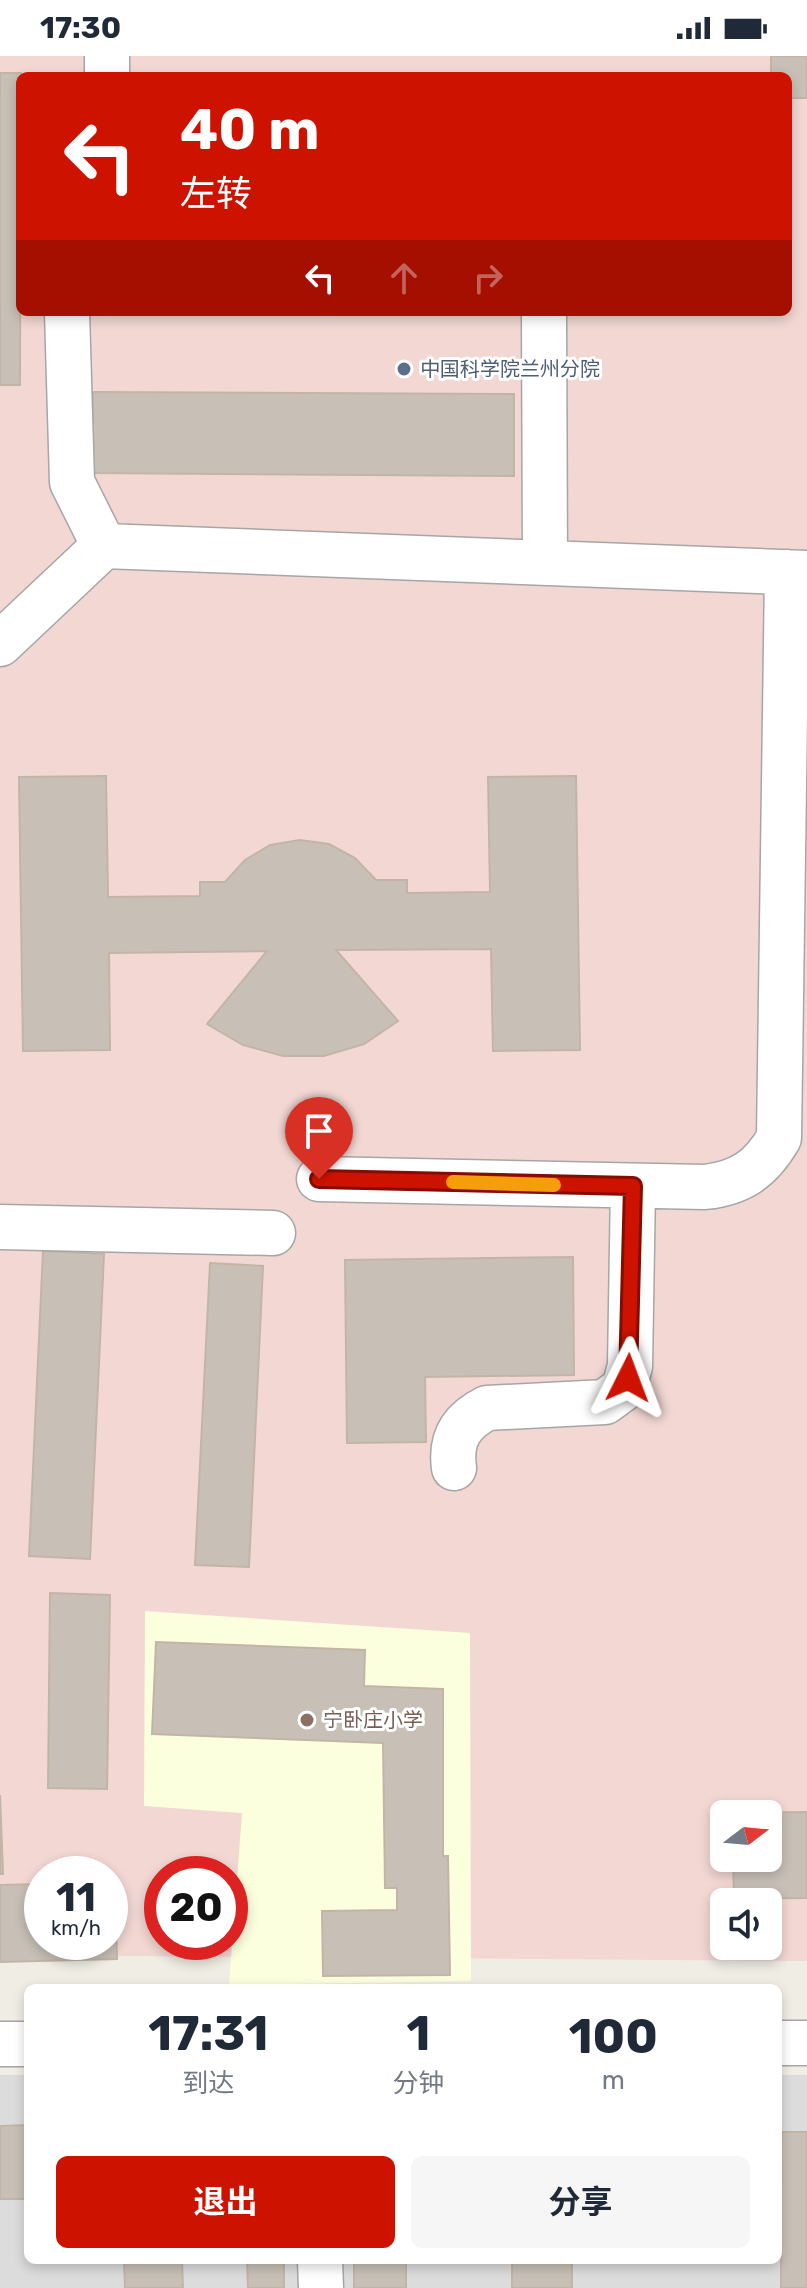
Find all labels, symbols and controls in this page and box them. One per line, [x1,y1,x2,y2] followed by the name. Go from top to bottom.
[40,10,121,46] text: 17:30
[180,97,320,163] text: 40 m
[48,104,152,208] icon: left
[180,172,252,215] text: 左转
[298,256,342,300] icon: left
[382,256,426,300] icon: ahead
[466,256,510,300] icon: right
[420,357,600,381] place label: 中国科学院兰州分院
[395,360,413,378] marker: 中国科学院兰州分院
[285,1097,353,1179] pin
[297,1109,341,1153] icon: arrive
[586,1336,670,1420] position arrow
[323,1708,423,1732] place label: 宁卧庄小学
[298,1711,316,1729] marker: 宁卧庄小学
[710,1800,782,1872] north arrow
[710,1800,782,1960] map controls
[144,1856,248,1960] speed limit sign: 20
[56,1874,96,1921] text: 11
[710,1888,782,1960] button: sound
[51,1916,101,1940] text: km/h
[148,2005,268,2062] text: 17:31
[407,2005,430,2062] text: 1
[569,2008,658,2065] text: 100
[602,2065,625,2096] text: m
[182,2068,234,2099] text: 到达
[393,2068,445,2099] text: 分钟
[56,2156,395,2248] button: 退出
[411,2156,750,2248] button: 分享

